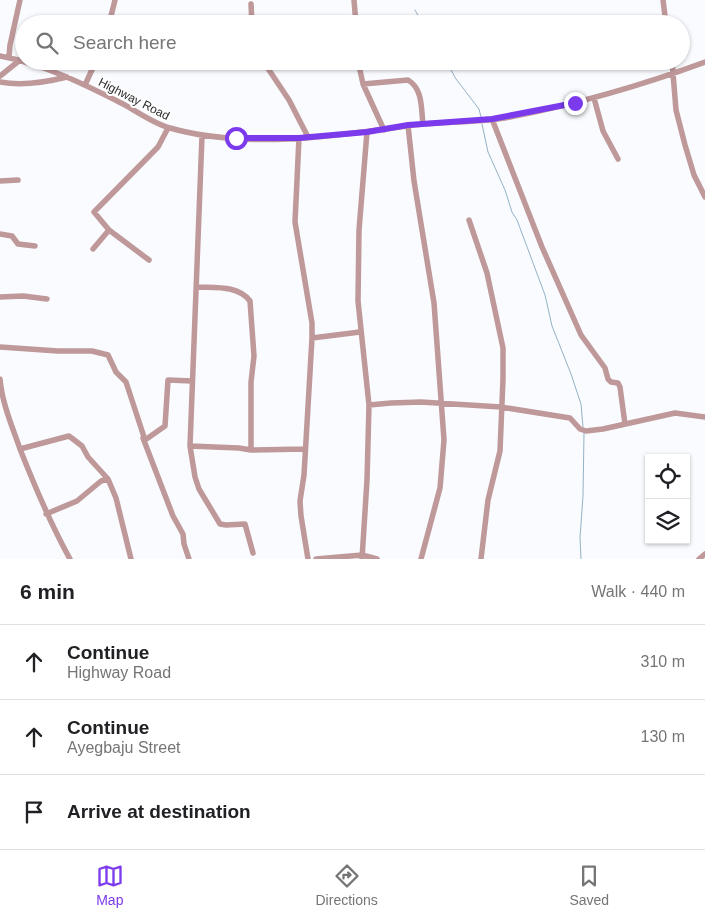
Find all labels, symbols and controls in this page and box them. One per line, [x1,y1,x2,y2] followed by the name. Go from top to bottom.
[15,15,690,70] search box
[33,29,61,57] icon: search
[73,32,177,53] text: Search here
[96,75,172,123] street label: Highway Road
[564,92,587,115] route end
[225,127,248,150] route start
[645,454,690,544] map controls
[645,454,690,499] button: locate
[645,499,690,544] button: layers
[20,580,75,603] text: 6 min
[591,583,685,600] text: Walk · 440 m
[67,642,149,663] text: Continue
[20,648,48,676] icon: ahead
[641,653,685,670] text: 310 m
[67,664,171,681] text: Highway Road
[67,717,149,738] text: Continue
[20,723,48,751] icon: ahead
[641,728,685,745] text: 130 m
[67,739,181,756] text: Ayegbaju Street
[20,798,48,826] icon: arrive
[67,801,251,822] text: Arrive at destination
[96,862,124,908] tab: Map
[316,862,378,908] tab: Directions
[569,862,609,908] tab: Saved

